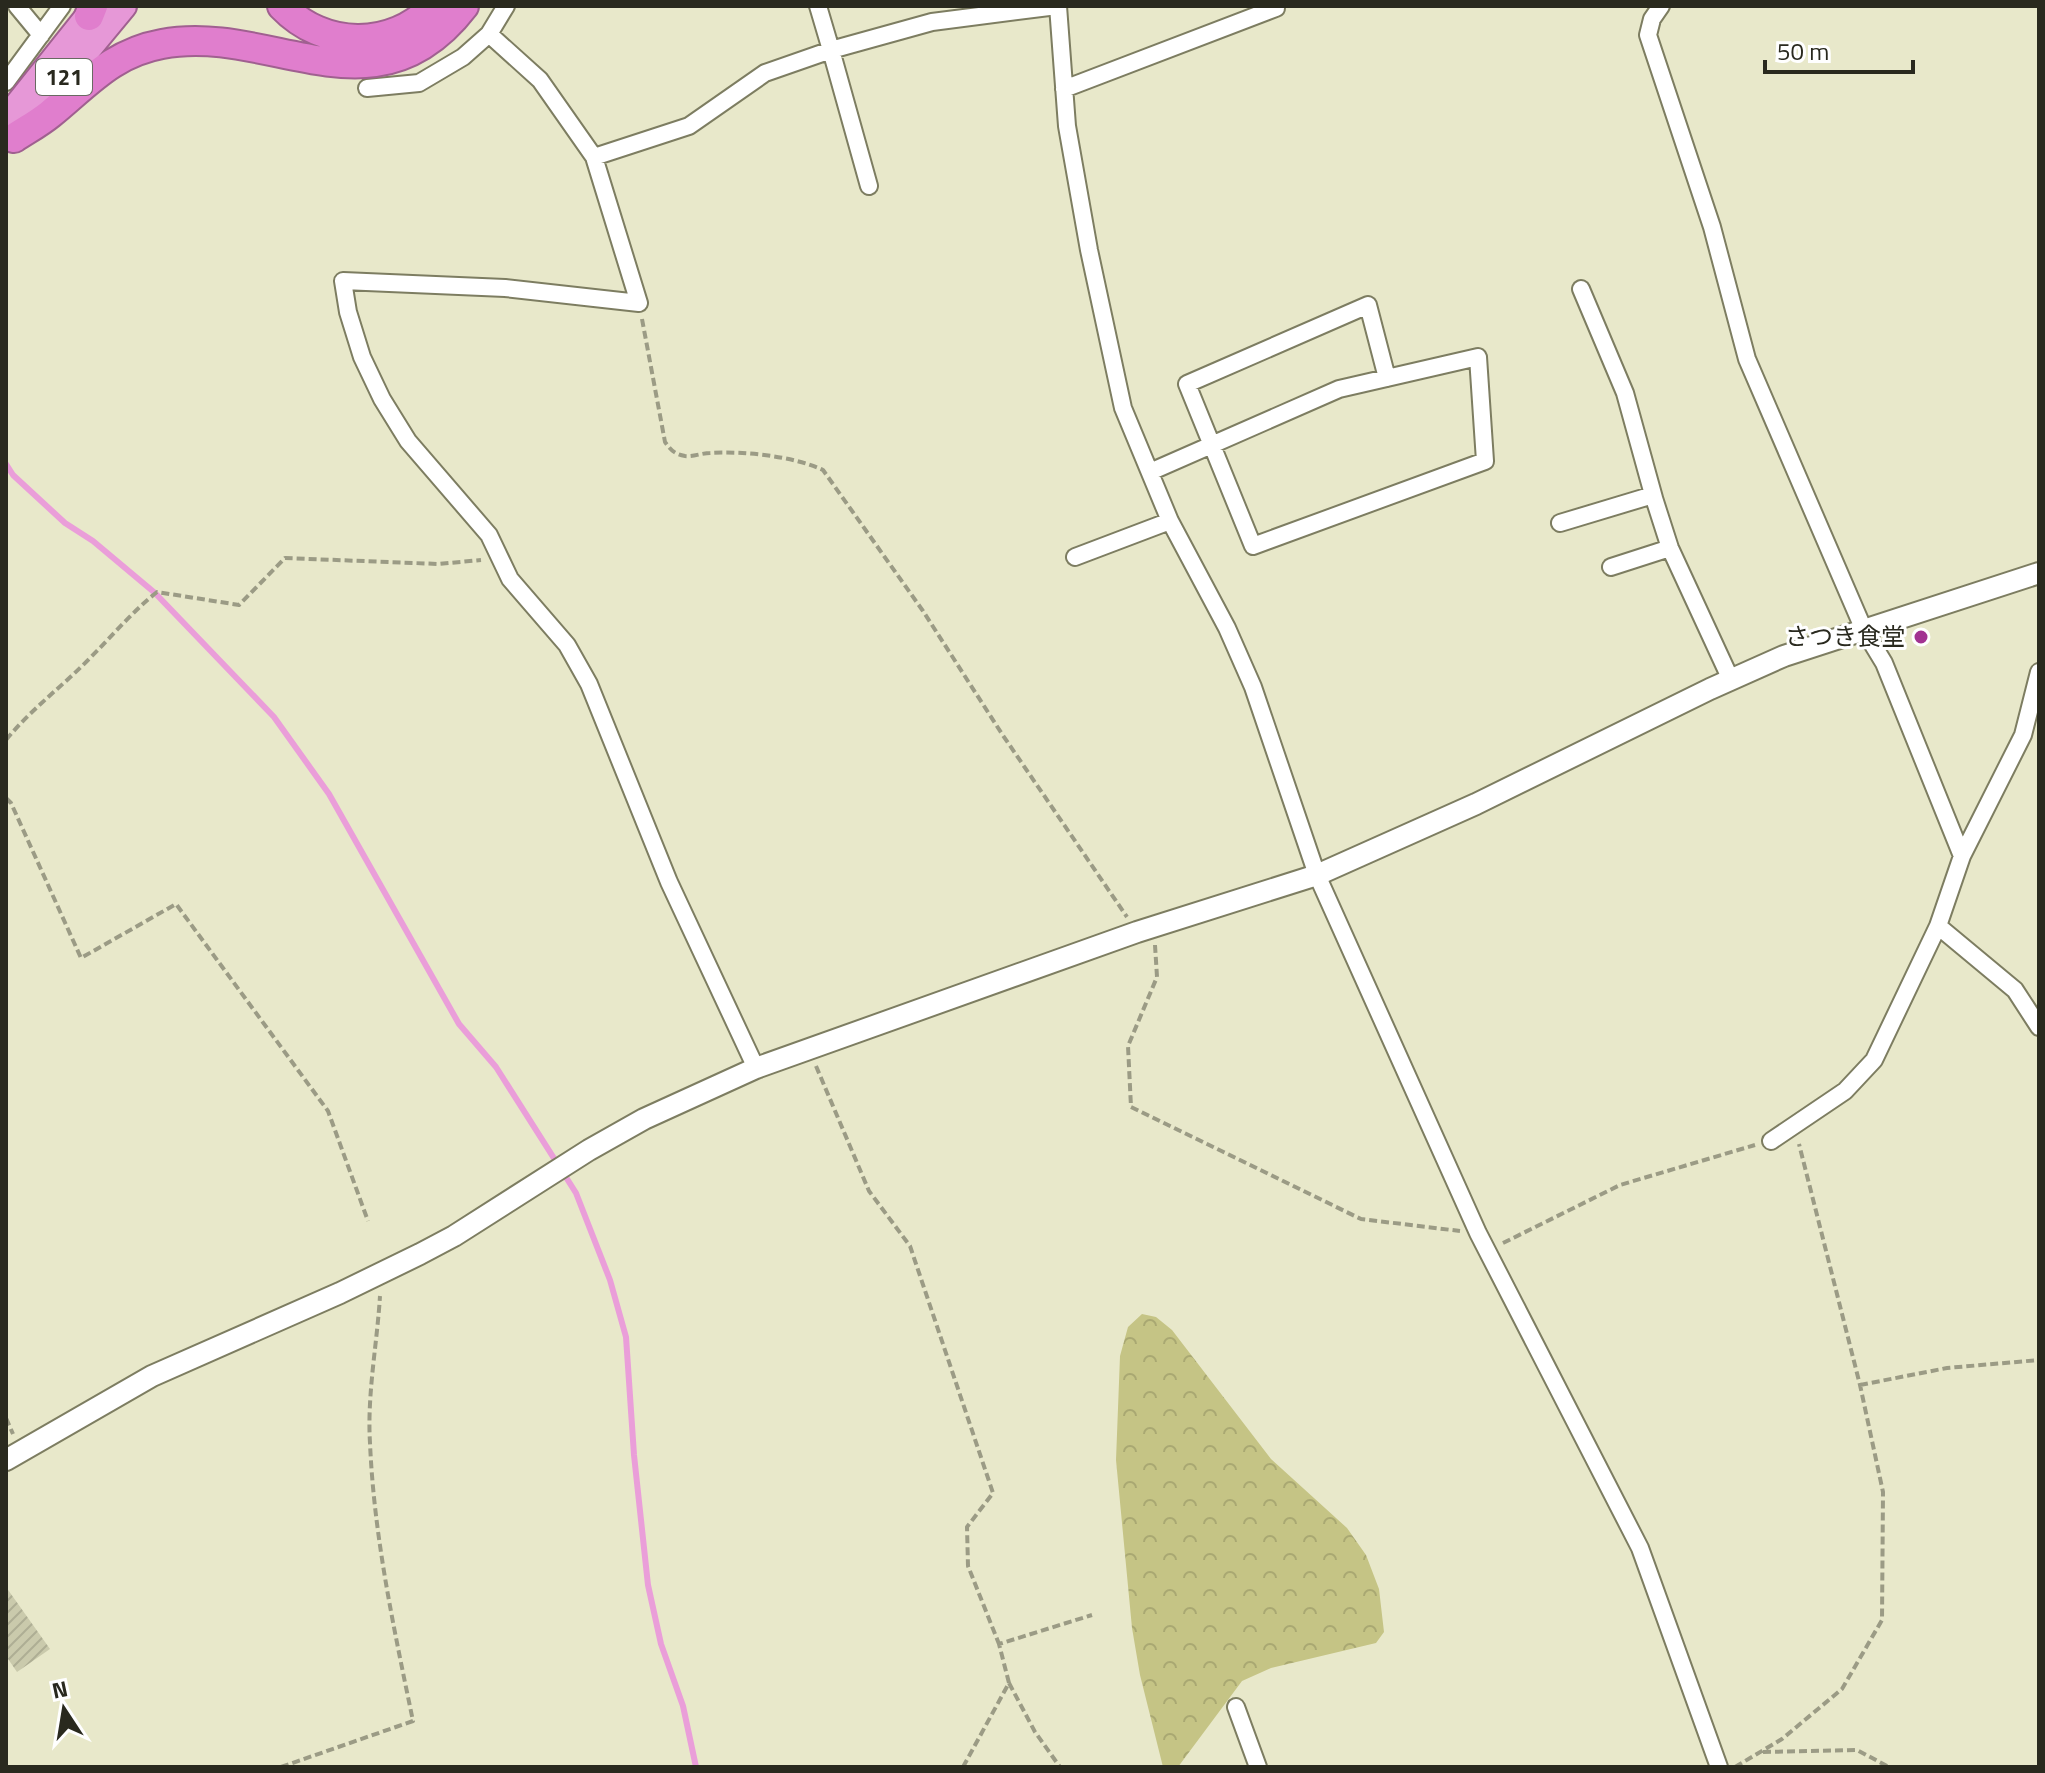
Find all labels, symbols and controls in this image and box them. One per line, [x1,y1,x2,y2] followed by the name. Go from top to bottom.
[1765,24,1913,74] scale bar
[1777,33,1829,69] text: 50 m
[36,59,92,95] road number: 121
[1785,618,1905,654] place label: さつき食堂
[1912,628,1930,646] marker: さつき食堂
[24,1669,104,1749] north arrow
[49,1671,71,1708] text: N

